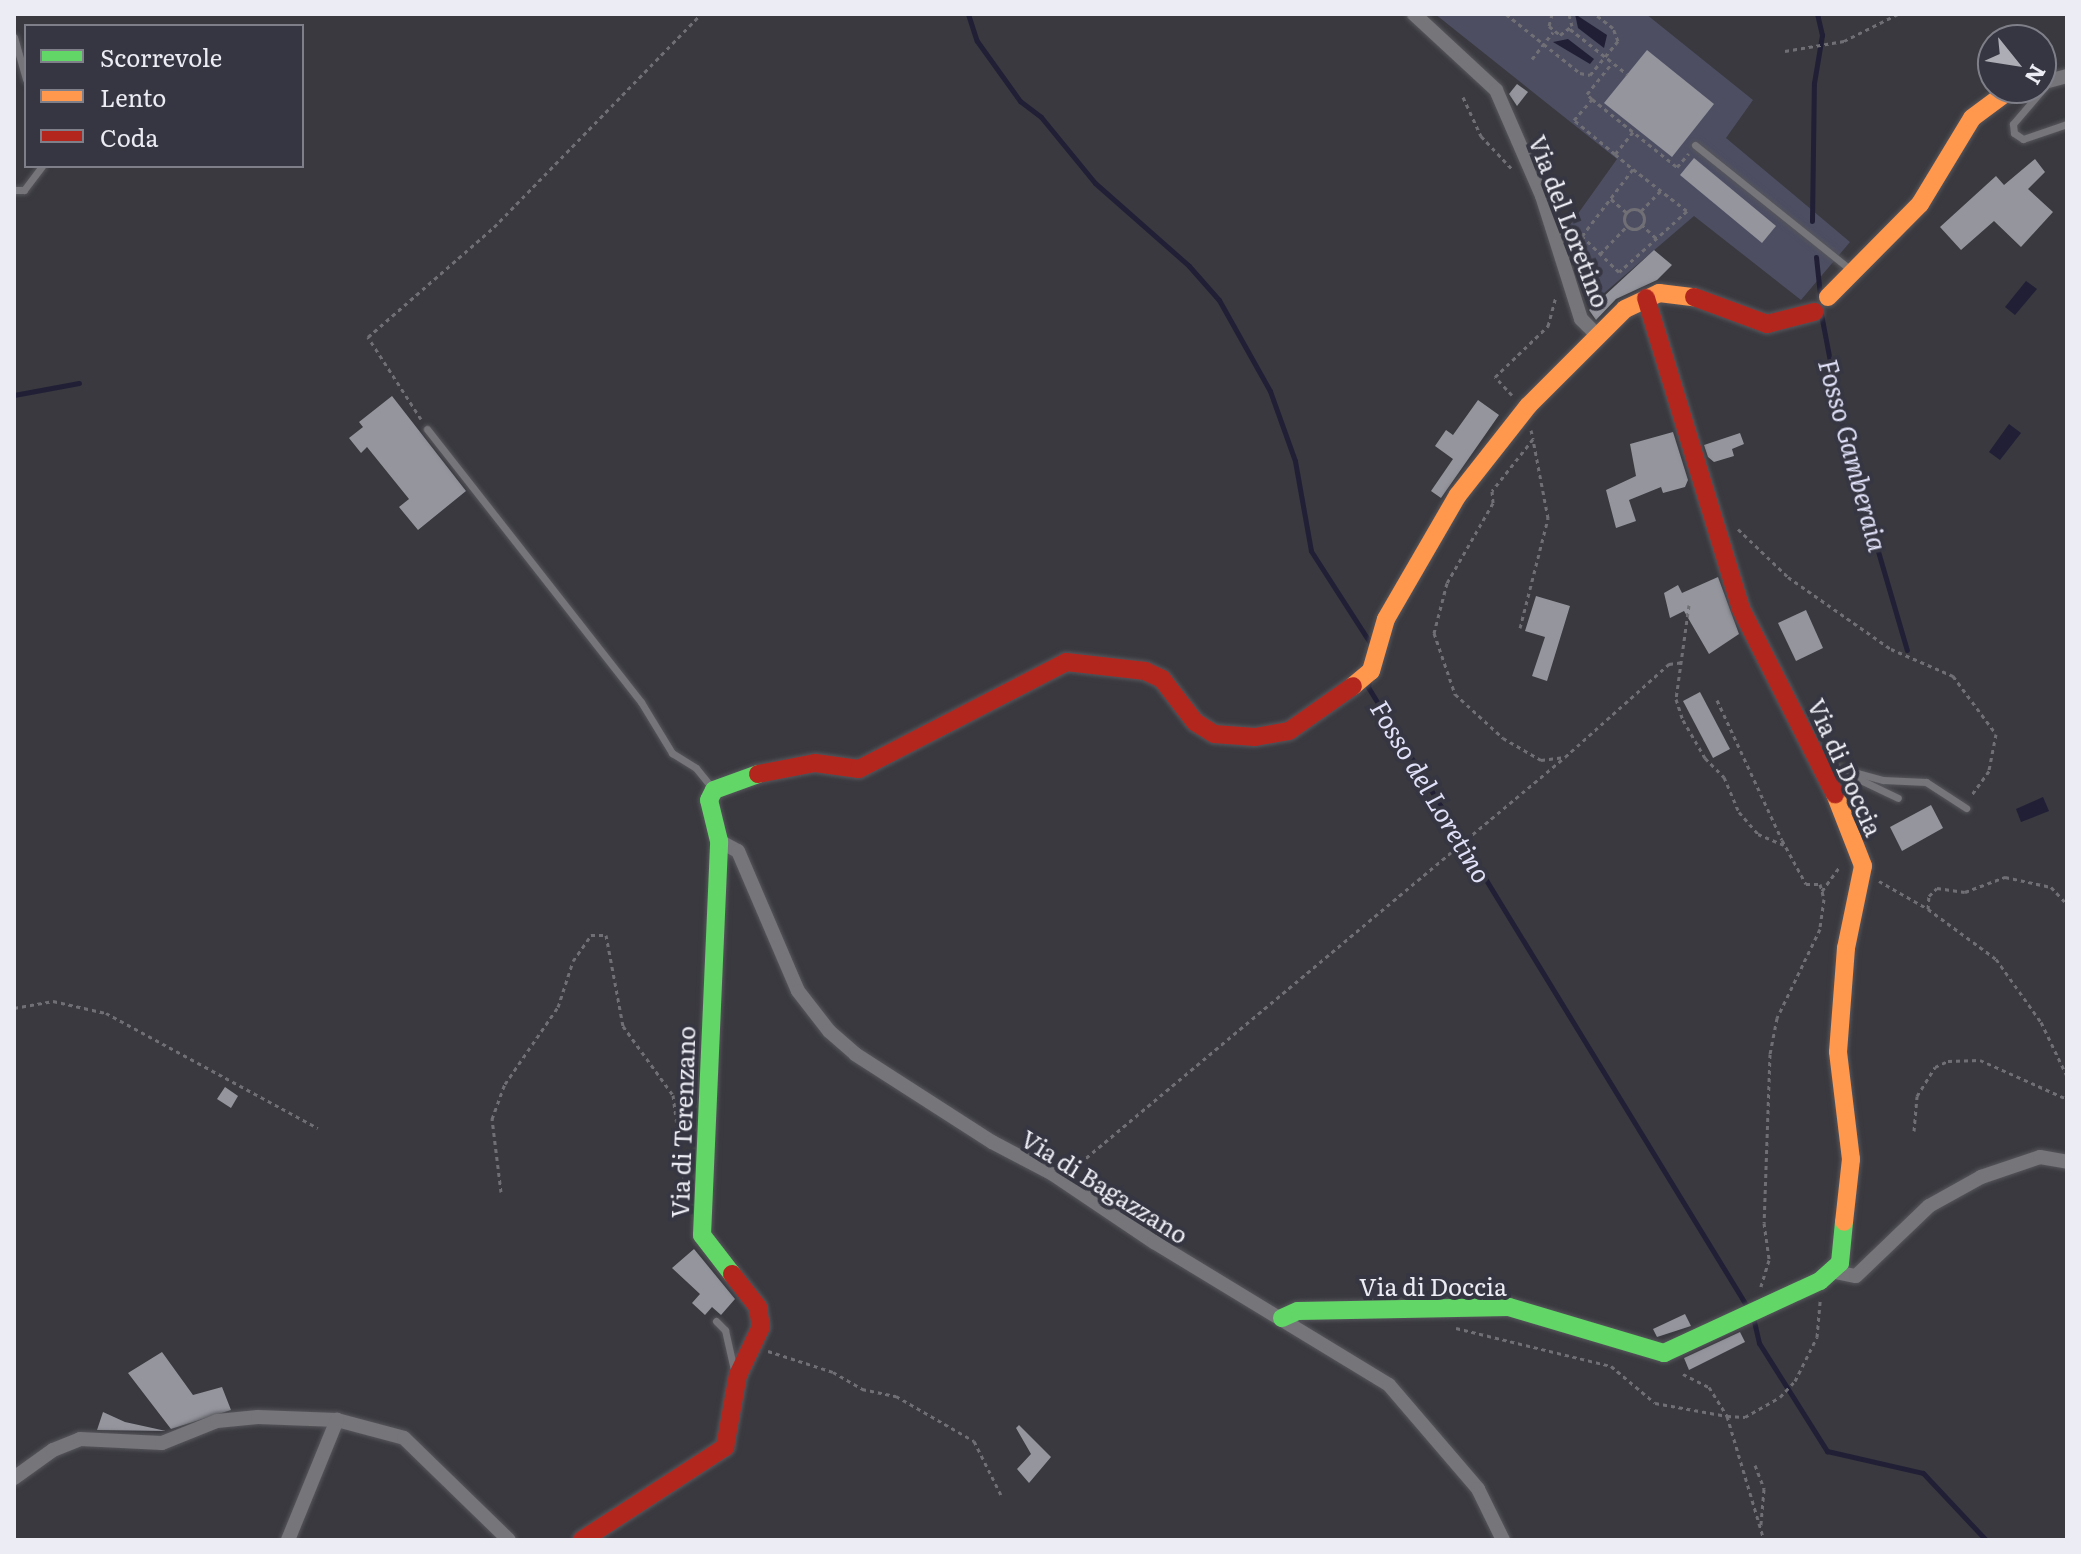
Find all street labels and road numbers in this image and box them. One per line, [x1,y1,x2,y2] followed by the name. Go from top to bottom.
[1524,131,1616,311] street label: Via del Loretino
[1803,694,1889,840] street label: Via di Doccia
[664,1025,700,1219] street label: Via di Terenzano
[1016,1123,1194,1249] street label: Via di Bagazzano
[1359,1272,1507,1300] street label: Via di Doccia

